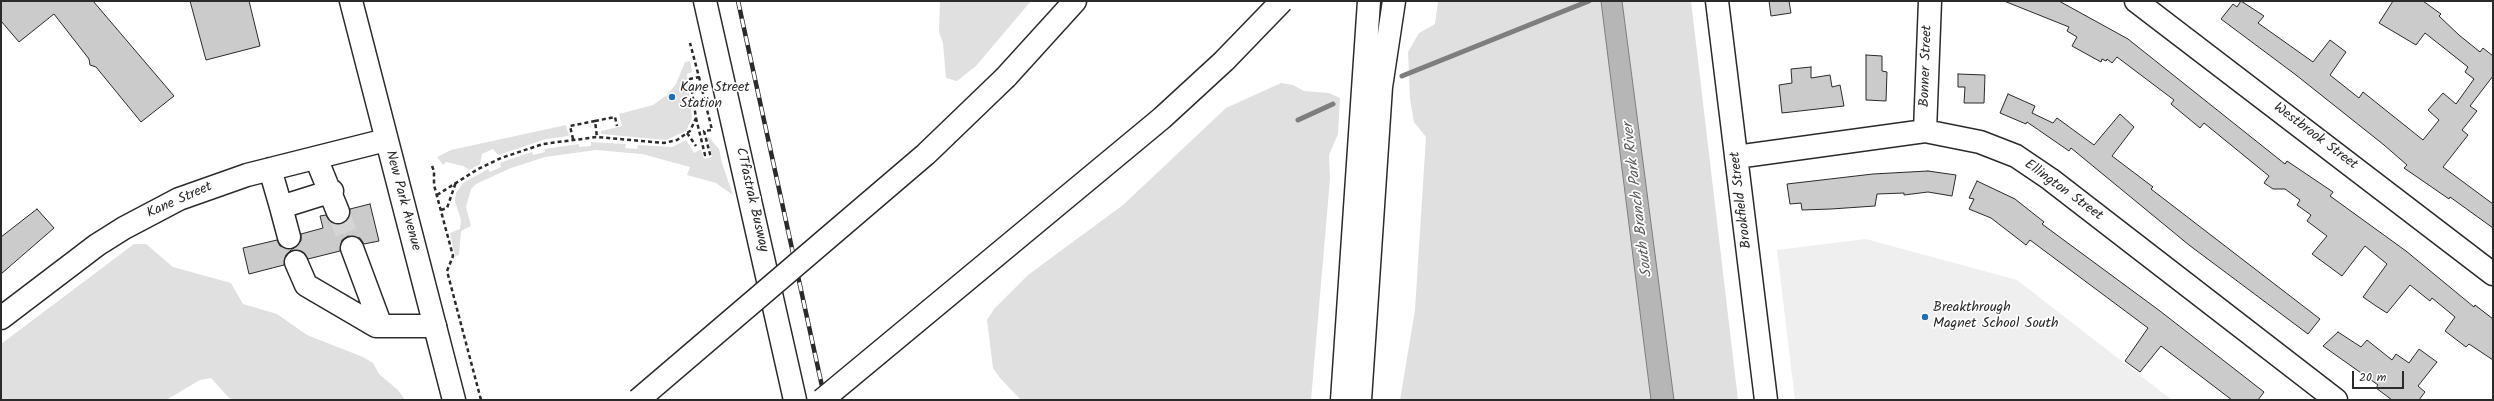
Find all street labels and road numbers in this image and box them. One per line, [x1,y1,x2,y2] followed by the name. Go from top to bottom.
[1917,25,1937,107] street label: Bonner Street
[2270,100,2360,174] street label: Westbrook Street
[731,146,771,254] street label: CTfastrak Busway
[381,149,423,253] street label: New Park Avenue
[1728,150,1756,250] street label: Brookfield Street
[2021,157,2105,225] street label: Ellington Street
[145,179,215,223] street label: Kane Street

